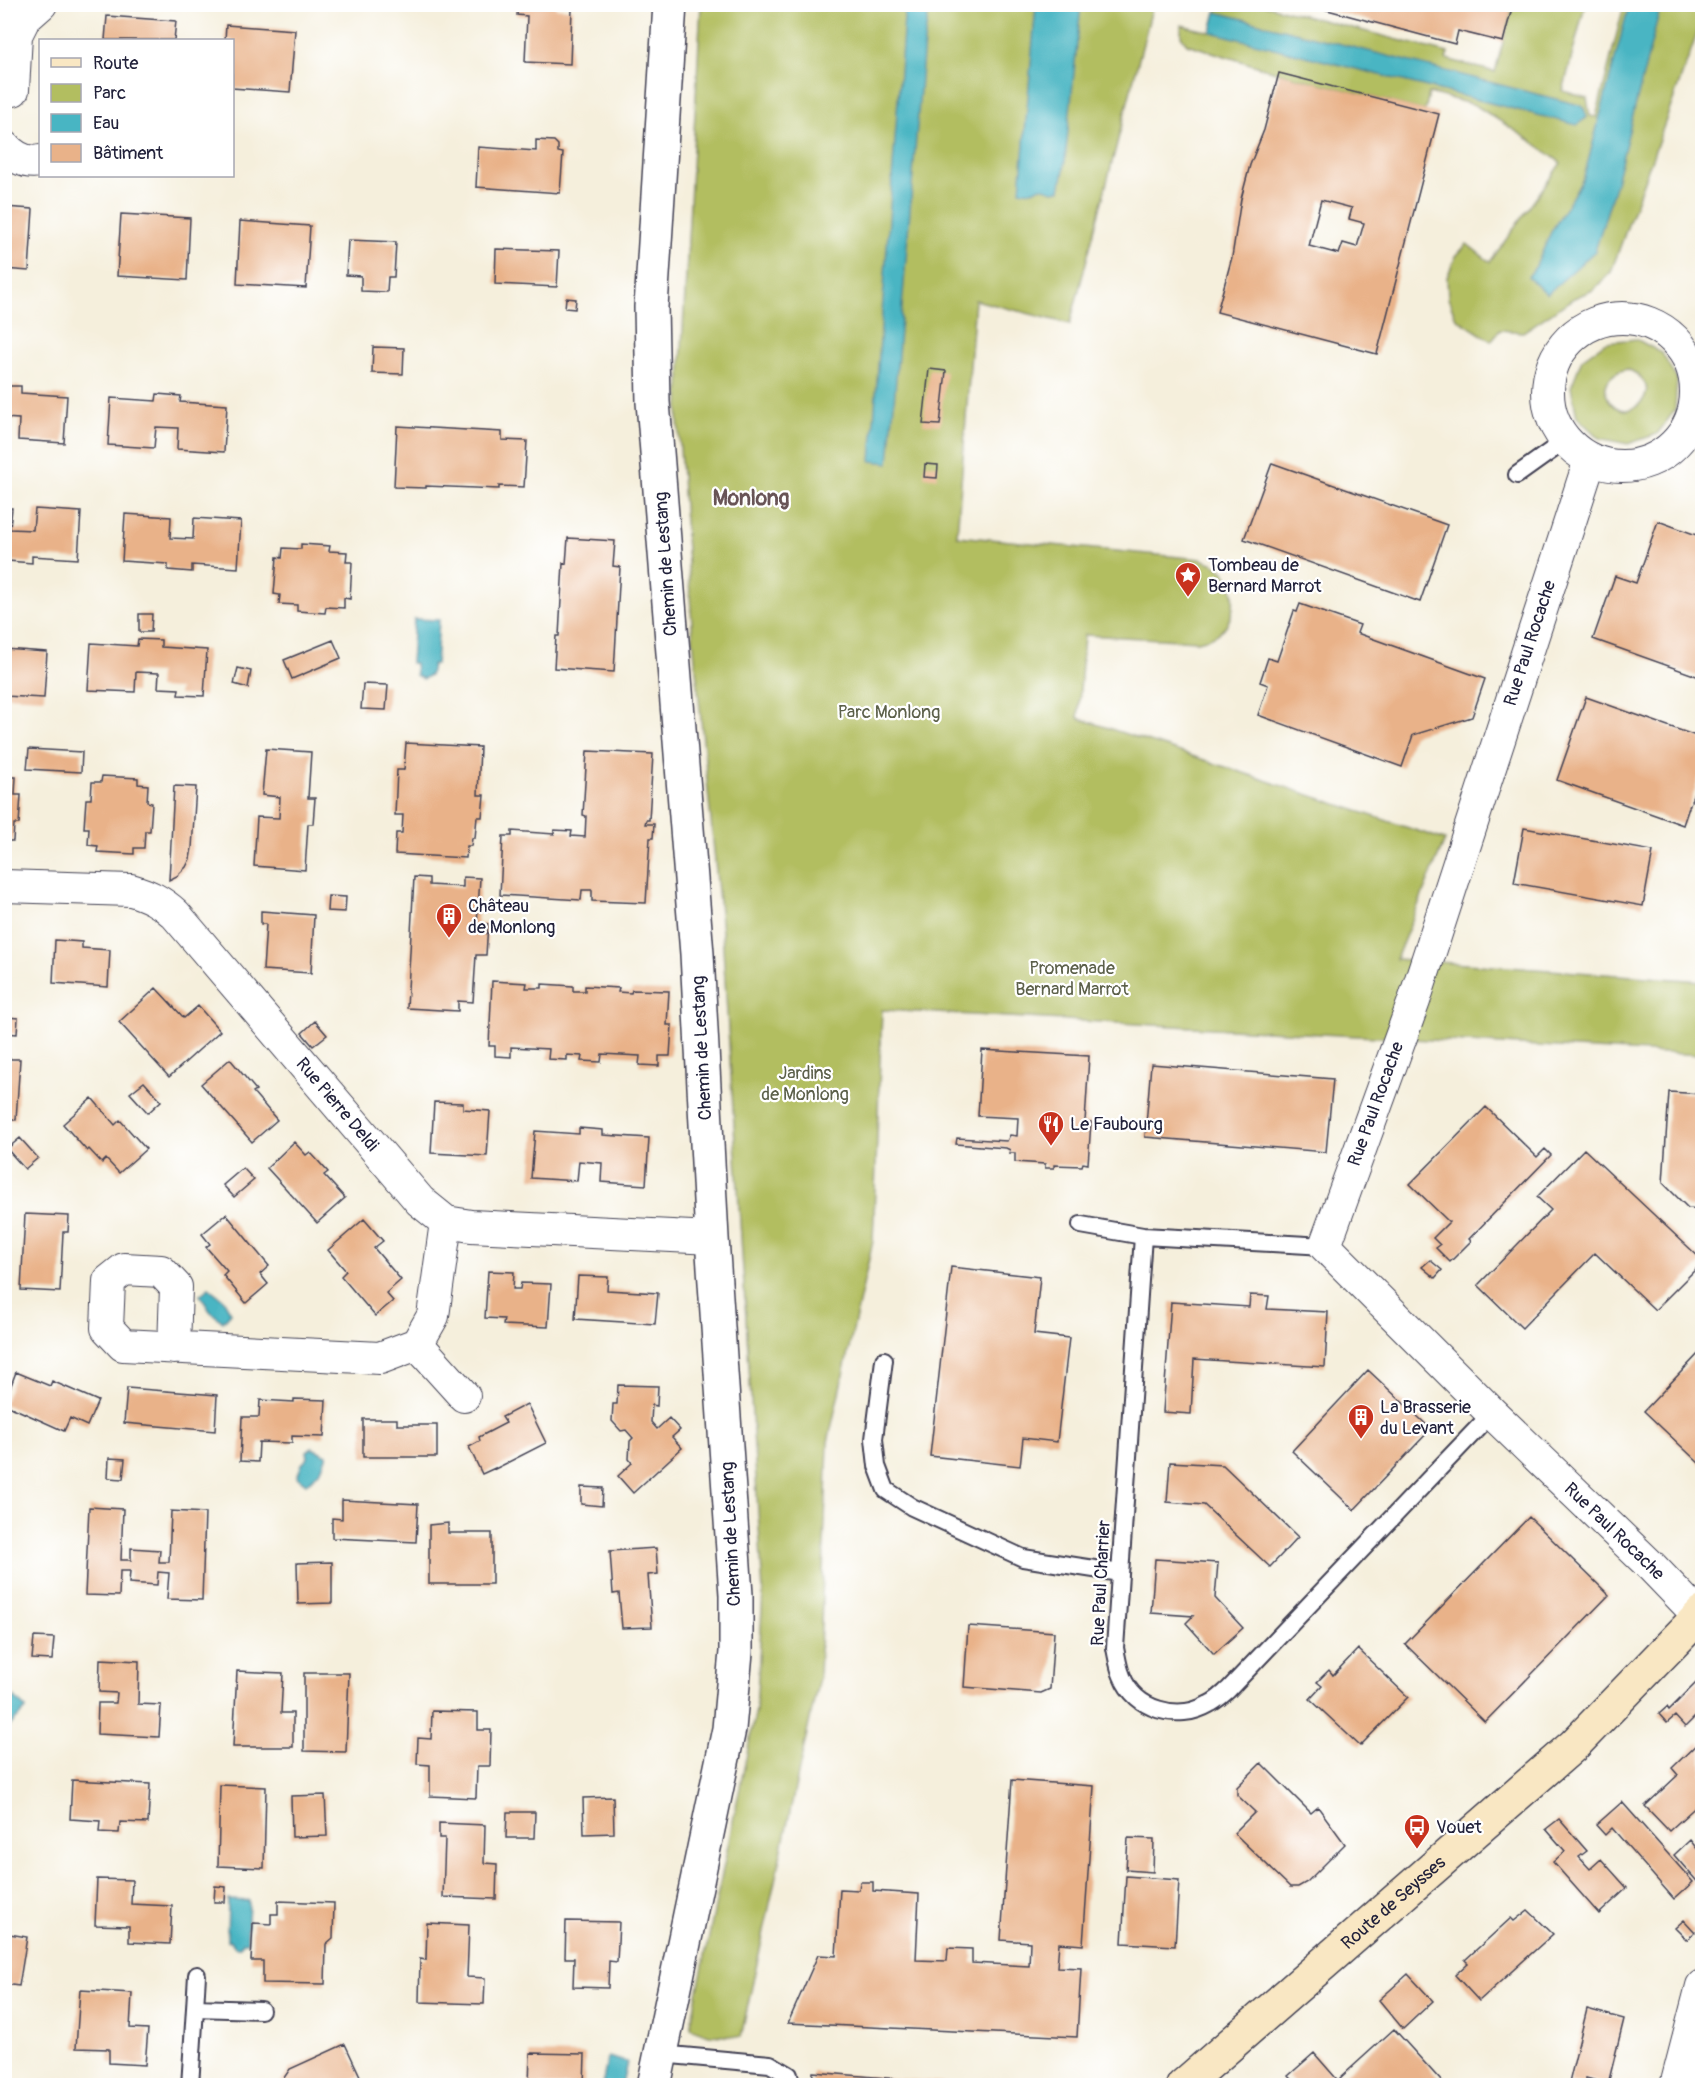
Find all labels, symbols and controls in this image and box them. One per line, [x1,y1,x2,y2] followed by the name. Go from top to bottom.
[39,39,234,177] legend
[93,52,138,75] text: Route
[93,82,126,105] text: Parc
[93,112,119,135] text: Eau
[93,142,164,165] text: Bâtiment
[713,485,790,512] district label: Monlong
[649,491,683,637] street label: Chemin de Lestang
[1208,554,1322,598] place label: Tombeau de Bernard Marrot
[1173,560,1203,598] place icon: Tombeau de Bernard Marrot
[1499,577,1561,709] street label: Rue Paul Rocache
[838,701,940,724] park label: Parc Monlong
[468,895,555,939] place label: Château de Monlong
[434,901,464,939] building icon: Château de Monlong
[1015,957,1130,1001] park label: Promenade Bernard Marrot
[687,975,717,1121] street label: Chemin de Lestang
[1343,1039,1409,1169] street label: Rue Paul Rocache
[291,1053,384,1156] street label: Rue Pierre Deldi
[761,1062,849,1106] park label: Jardins de Monlong
[1036,1109,1066,1147] restaurant icon: Le Faubourg
[1070,1113,1163,1136] place label: Le Faubourg
[1380,1396,1471,1440] place label: La Brasserie du Levant
[1346,1402,1376,1440] building icon: La Brasserie du Levant
[716,1461,746,1607] street label: Chemin de Lestang
[1560,1477,1670,1585] street label: Rue Paul Rocache
[1086,1519,1116,1647] street label: Rue Paul Charrier
[1402,1812,1432,1850] bus stop icon: Vouet
[1436,1816,1482,1839] place label: Vouet
[1336,1851,1450,1954] street label: Route de Seysses

